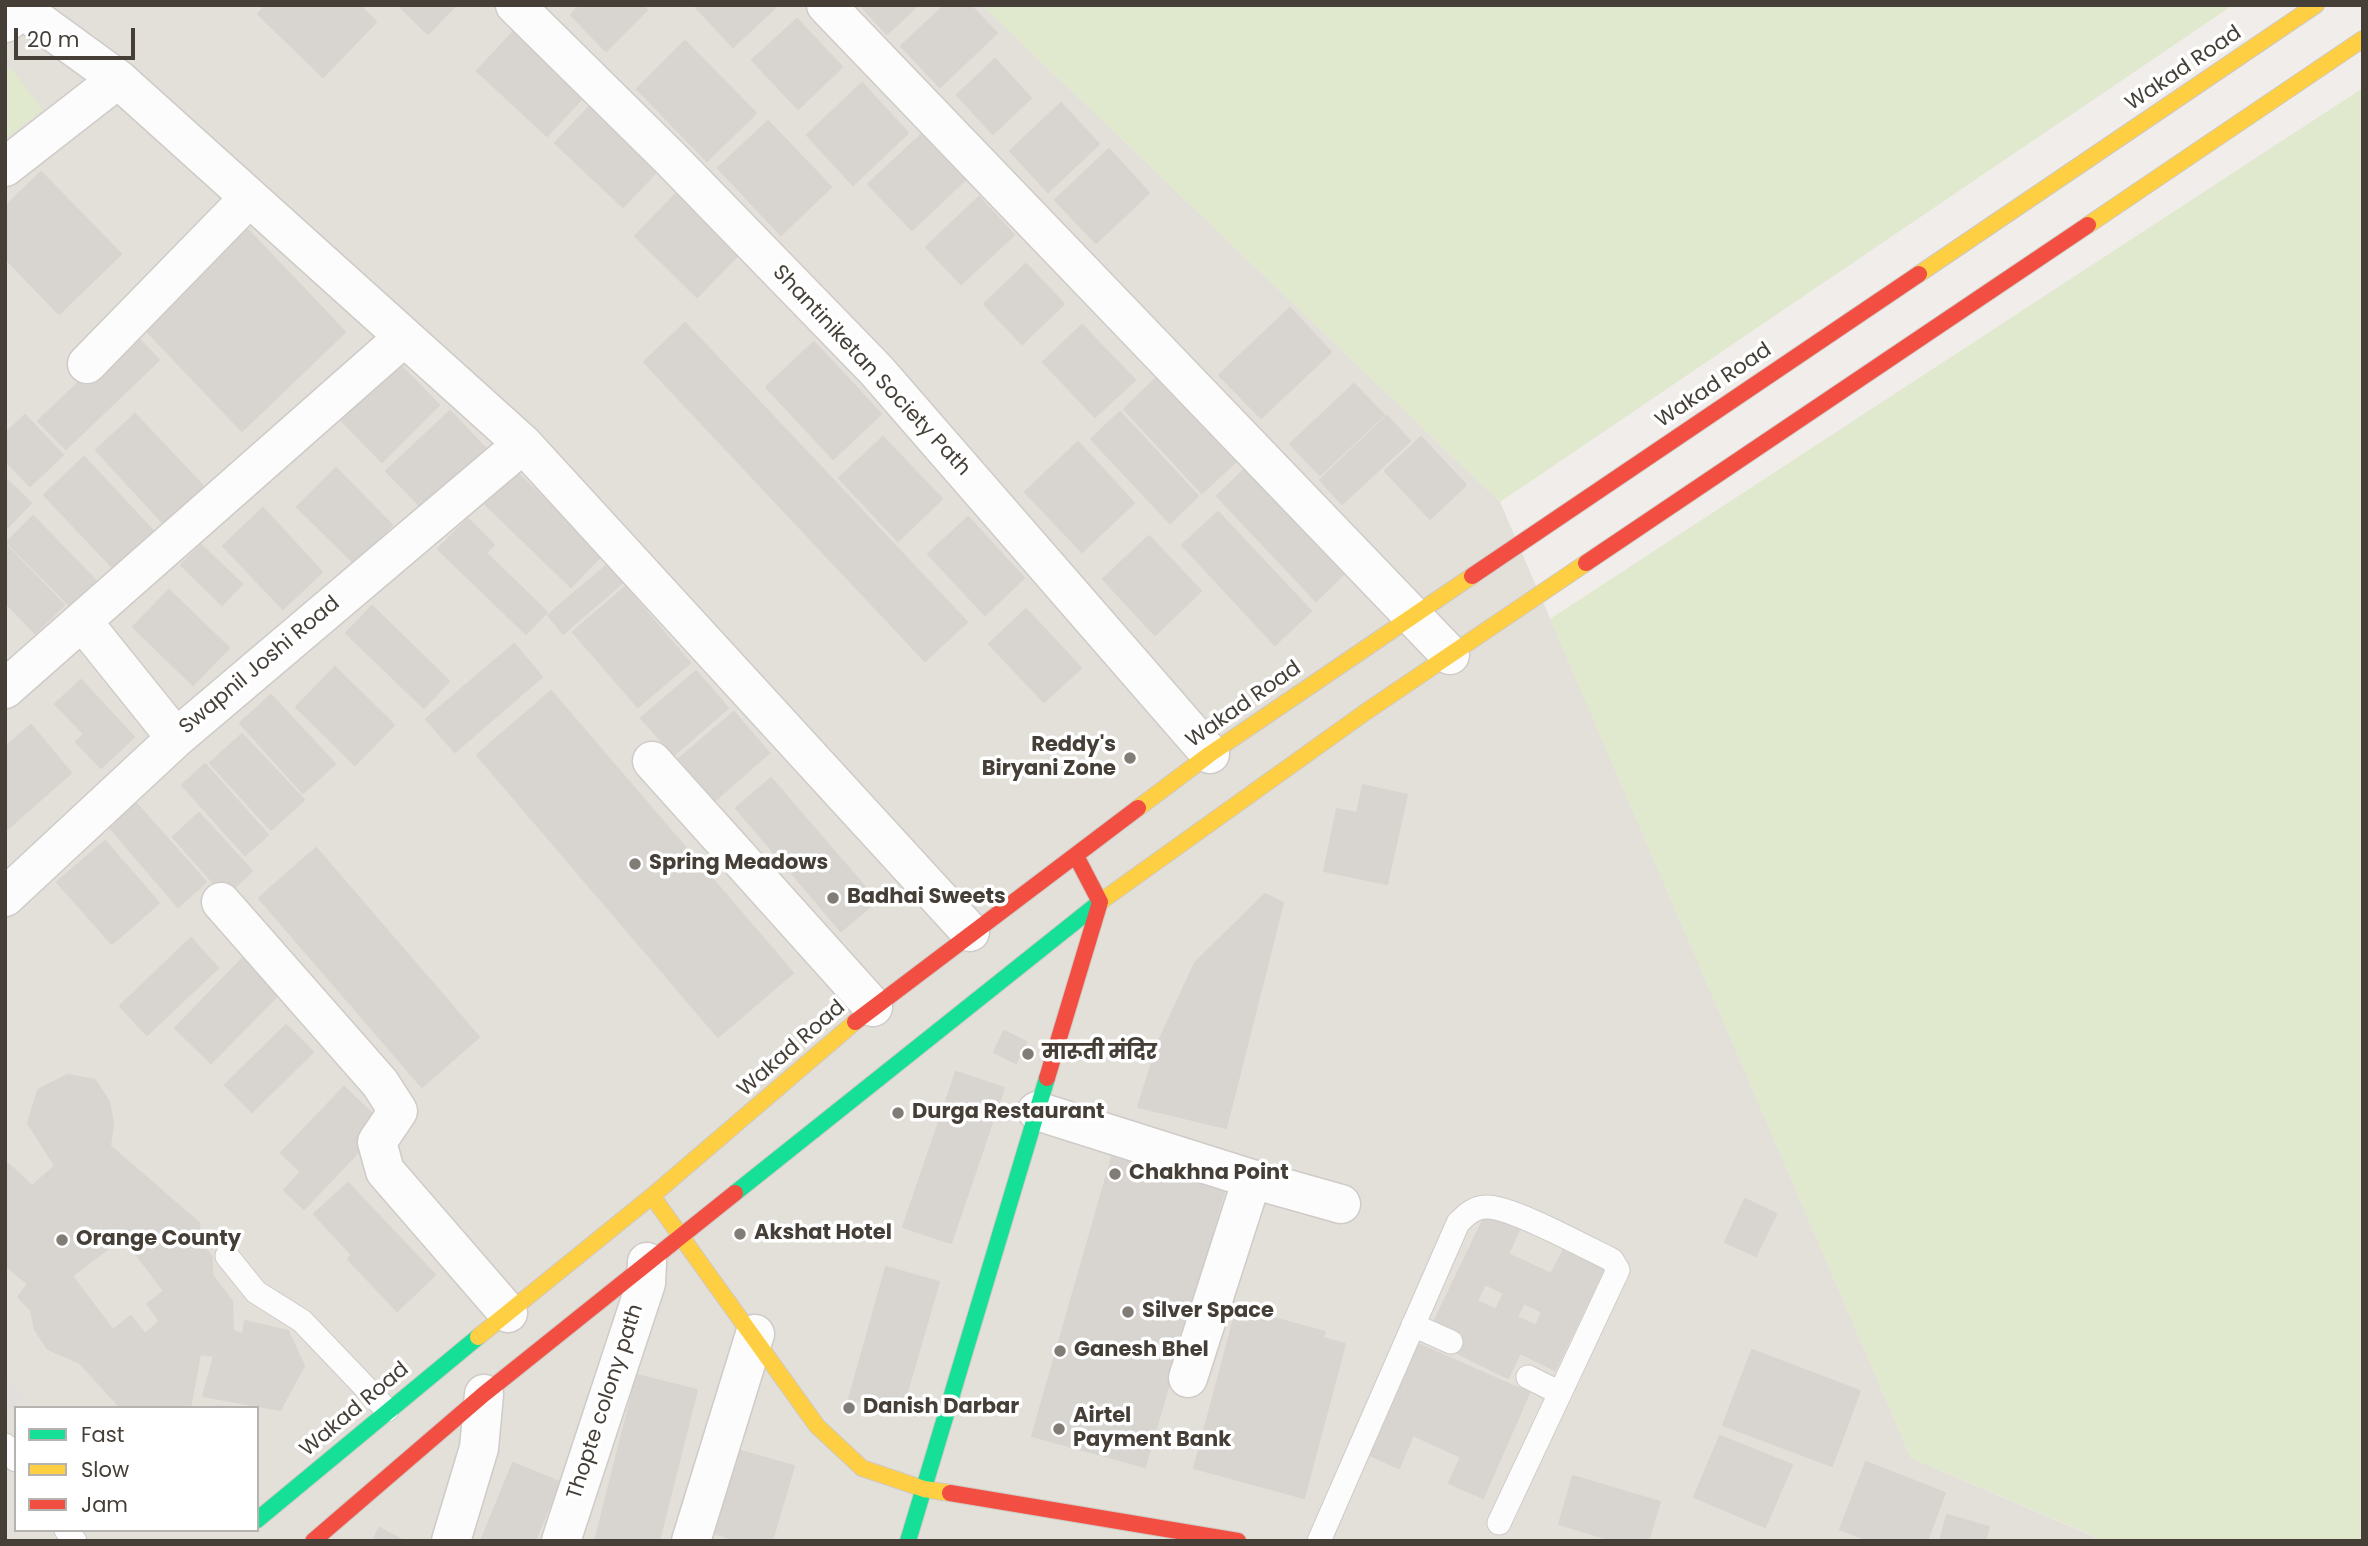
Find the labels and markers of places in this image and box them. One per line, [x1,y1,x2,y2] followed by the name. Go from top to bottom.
[982,733,1116,783] place label: Reddy's Biryani Zone
[1122,750,1138,766] marker: Reddy's Biryani Zone
[649,851,828,877] place label: Spring Meadows
[627,856,643,872] marker: Spring Meadows
[847,885,1006,911] place label: Badhai Sweets
[825,890,841,906] marker: Badhai Sweets
[1042,1041,1157,1067] place label: मारूती मंदिर
[1020,1046,1036,1062] marker: मारूती मंदिर
[912,1100,1105,1126] place label: Durga Restaurant
[890,1105,906,1121] marker: Durga Restaurant
[1129,1161,1289,1187] place label: Chakhna Point
[1107,1166,1123,1182] marker: Chakhna Point
[754,1221,892,1247] place label: Akshat Hotel
[732,1226,748,1242] marker: Akshat Hotel
[76,1227,241,1253] place label: Orange County
[54,1232,70,1248] marker: Orange County
[1142,1299,1274,1325] place label: Silver Space
[1120,1304,1136,1320] marker: Silver Space
[1074,1338,1209,1364] place label: Ganesh Bhel
[1052,1343,1068,1359] marker: Ganesh Bhel
[863,1395,1019,1421] place label: Danish Darbar
[841,1400,857,1416] marker: Danish Darbar
[1073,1404,1231,1454] place label: Airtel Payment Bank
[1051,1421,1067,1437] marker: Airtel Payment Bank

